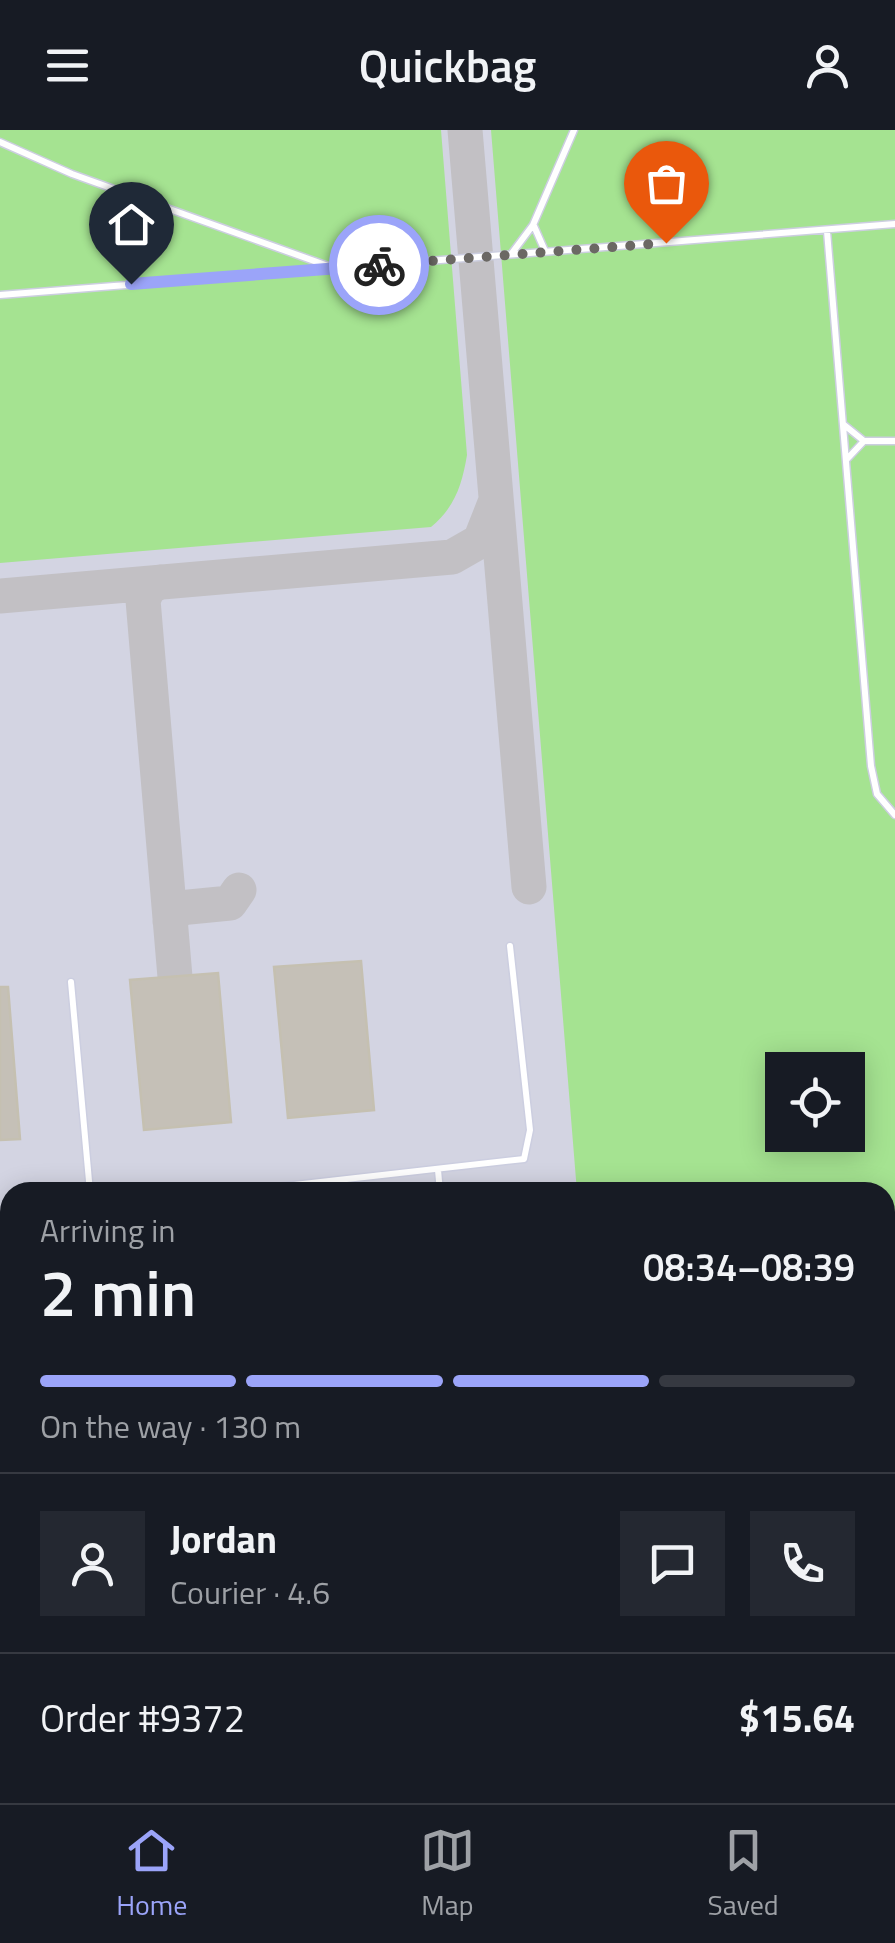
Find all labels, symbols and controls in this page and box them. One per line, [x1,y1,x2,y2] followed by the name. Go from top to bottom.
[359,31,536,99] text: Quickbag
[40,38,95,93] icon: menu
[800,38,855,93] icon: person
[624,141,709,244] pin
[639,156,694,211] icon: bag
[89,182,174,285] pin
[104,197,159,252] icon: home
[329,215,429,315] courier
[352,238,407,293] icon: bike
[765,1052,865,1152] map controls
[765,1052,865,1152] button: locate
[40,1206,176,1254] text: Arriving in
[643,1238,855,1296] text: 08:34–08:39
[40,1242,196,1341] text: 2 min
[40,1402,301,1450] text: On the way · 130 m
[170,1510,277,1568] text: Jordan
[40,1511,145,1616] button: person
[620,1511,725,1616] button: chat
[750,1511,855,1616] button: phone
[170,1568,330,1616] text: Courier · 4.6
[40,1689,245,1747] text: Order #9372
[739,1689,855,1747] text: $15.64
[116,1823,187,1926] tab: Home
[420,1823,475,1926] tab: Map
[707,1823,779,1926] tab: Saved

